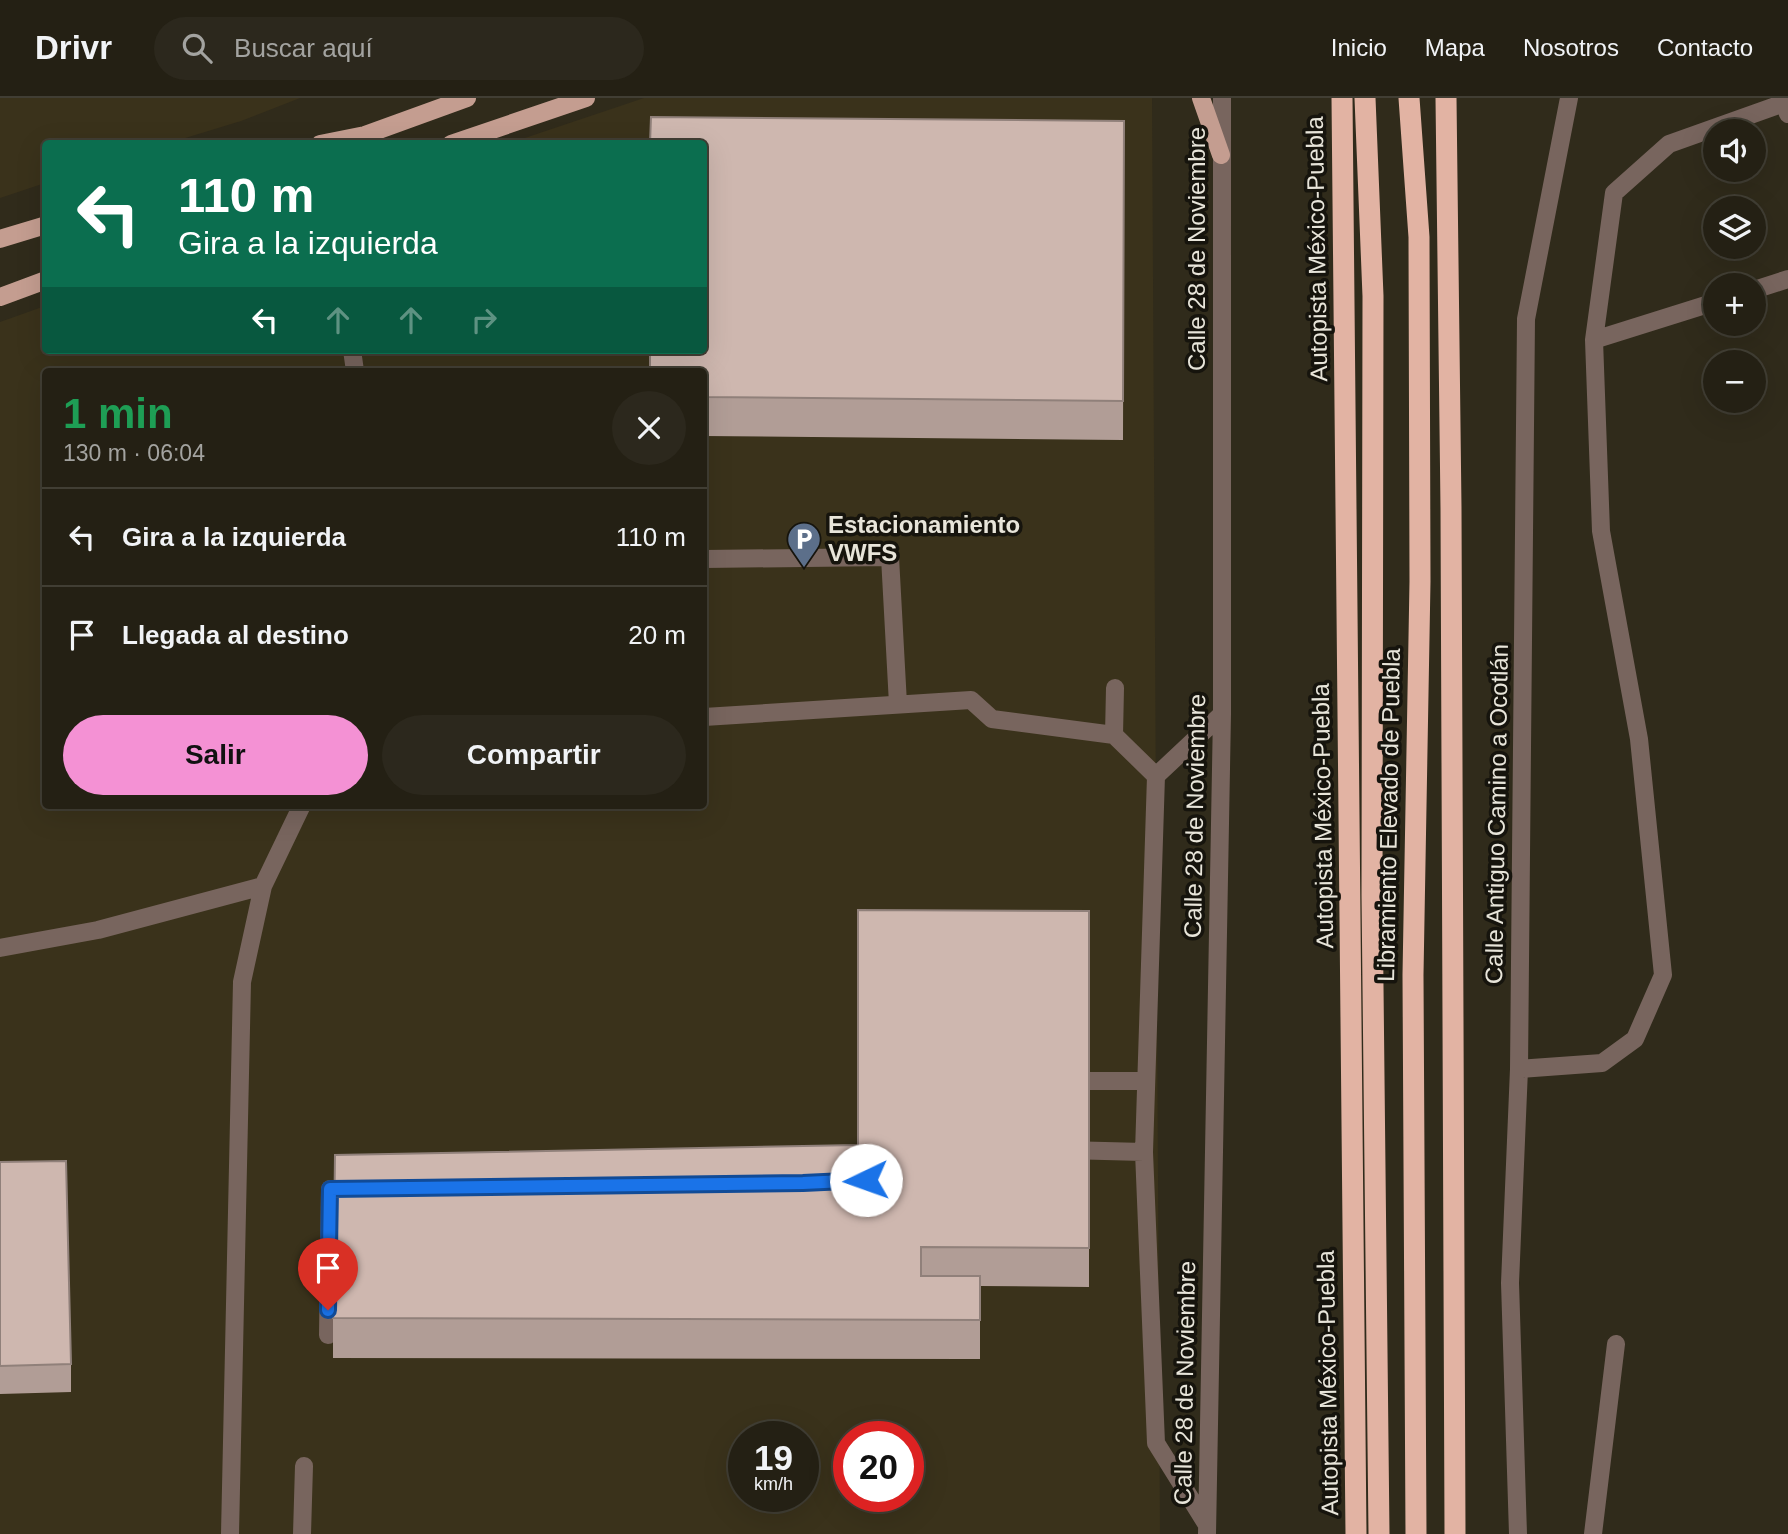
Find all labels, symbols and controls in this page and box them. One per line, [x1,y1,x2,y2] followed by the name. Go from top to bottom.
[154,17,644,80] search box
[35,29,112,66] text: Drivr
[178,29,216,67] icon: search
[234,33,373,63] text: Buscar aquí
[1331,34,1387,61] text: Inicio
[1425,34,1485,61] text: Mapa
[1523,34,1619,61] text: Nosotros
[1657,34,1753,61] text: Contacto
[1301,115,1332,382] street label: Autopista México-Puebla
[1703,119,1766,413] map controls
[1703,119,1766,182] button: sound
[1183,127,1210,371] street label: Calle 28 de Noviembre
[63,168,154,259] icon: left
[178,168,314,222] text: 110 m
[1703,196,1766,259] button: layers
[178,225,438,261] text: Gira a la izquierda
[1703,273,1766,336] button: +
[246,301,284,339] icon: left
[319,301,357,339] icon: ahead
[392,301,430,339] icon: ahead
[465,301,503,339] icon: right
[1703,350,1766,413] button: −
[63,390,173,437] text: 1 min
[612,391,686,465] button: close
[63,440,205,466] text: 130 m · 06:04
[828,511,1020,566] place label: Estacionamiento VWFS
[63,518,101,556] icon: left
[785,520,823,569] parking icon: Estacionamiento VWFS
[122,522,346,552] text: Gira a la izquierda
[616,522,686,552] text: 110 m
[63,616,101,654] icon: arrive
[122,620,349,650] text: Llegada al destino
[628,620,686,650] text: 20 m
[1480,644,1513,984] street label: Calle Antiguo Camino a Ocotlán
[1372,647,1405,982] street label: Libramiento Elevado de Puebla
[1307,682,1338,949] street label: Autopista México-Puebla
[1179,694,1210,938] street label: Calle 28 de Noviembre
[63,715,368,795] button: Salir
[382,715,686,795] button: Compartir
[829,1143,903,1217] position arrow
[298,1238,358,1310] pin
[309,1249,347,1287] icon: arrive
[1312,1249,1343,1516] street label: Autopista México-Puebla
[1169,1261,1200,1505] street label: Calle 28 de Noviembre
[833,1421,924,1512] speed limit sign: 20
[754,1438,793,1477] text: 19
[754,1474,793,1494] text: km/h

